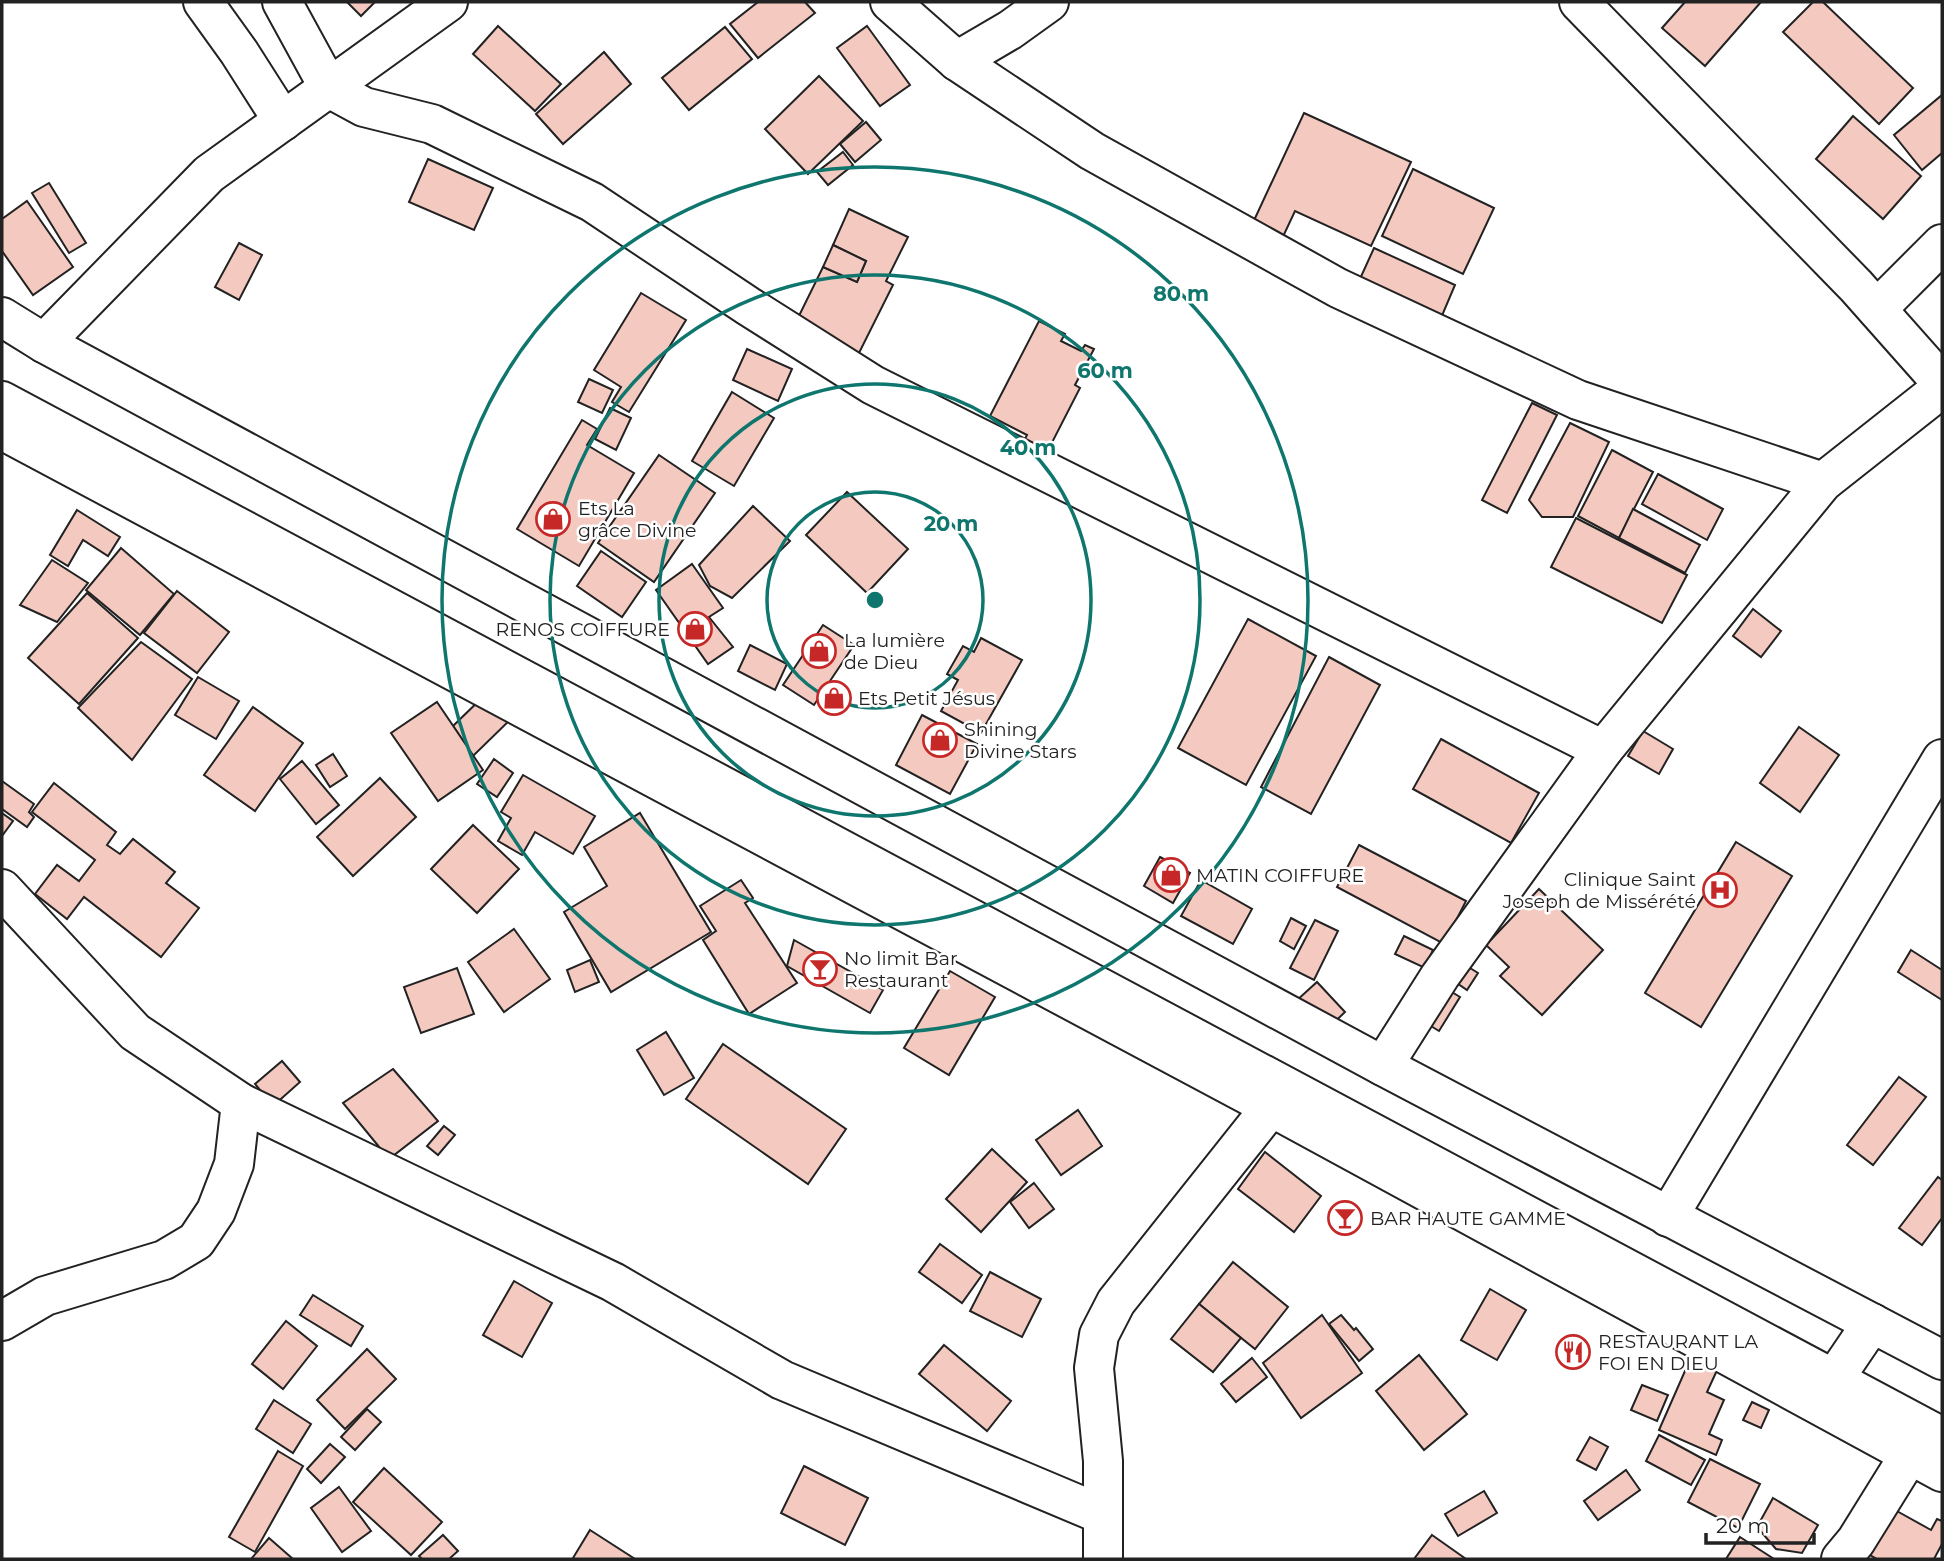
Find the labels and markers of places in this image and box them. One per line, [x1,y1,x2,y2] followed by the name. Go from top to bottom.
[578,497,697,542] place label: Ets La grâce Divine
[534,500,572,538] shop icon: Ets La grâce Divine
[863,588,887,612] centre of rings
[676,610,714,648] shop icon: RENOS COIFFURE
[495,618,670,641] place label: RENOS COIFFURE
[844,629,945,674] place label: La lumière de Dieu
[800,632,838,670] shop icon: La lumière de Dieu
[815,679,853,717] shop icon: Ets Petit Jésus
[858,687,995,710] place label: Ets Petit Jésus
[964,718,1077,763] place label: Shining Divine Stars
[921,721,959,759] shop icon: Shining Divine Stars
[1152,856,1190,894] shop icon: MATIN COIFFURE
[1196,864,1364,887] place label: MATIN COIFFURE
[1502,868,1696,913] place label: Clinique Saint Joseph de Missérété
[1701,871,1739,909] hospital icon: Clinique Saint Joseph de Missérété
[844,947,958,992] place label: No limit Bar Restaurant
[801,950,839,988] bar icon: No limit Bar Restaurant
[1326,1199,1364,1237] bar icon: BAR HAUTE GAMME
[1370,1207,1566,1230] place label: BAR HAUTE GAMME
[1598,1330,1758,1375] place label: RESTAURANT LA FOI EN DIEU
[1554,1333,1592,1371] restaurant icon: RESTAURANT LA FOI EN DIEU

